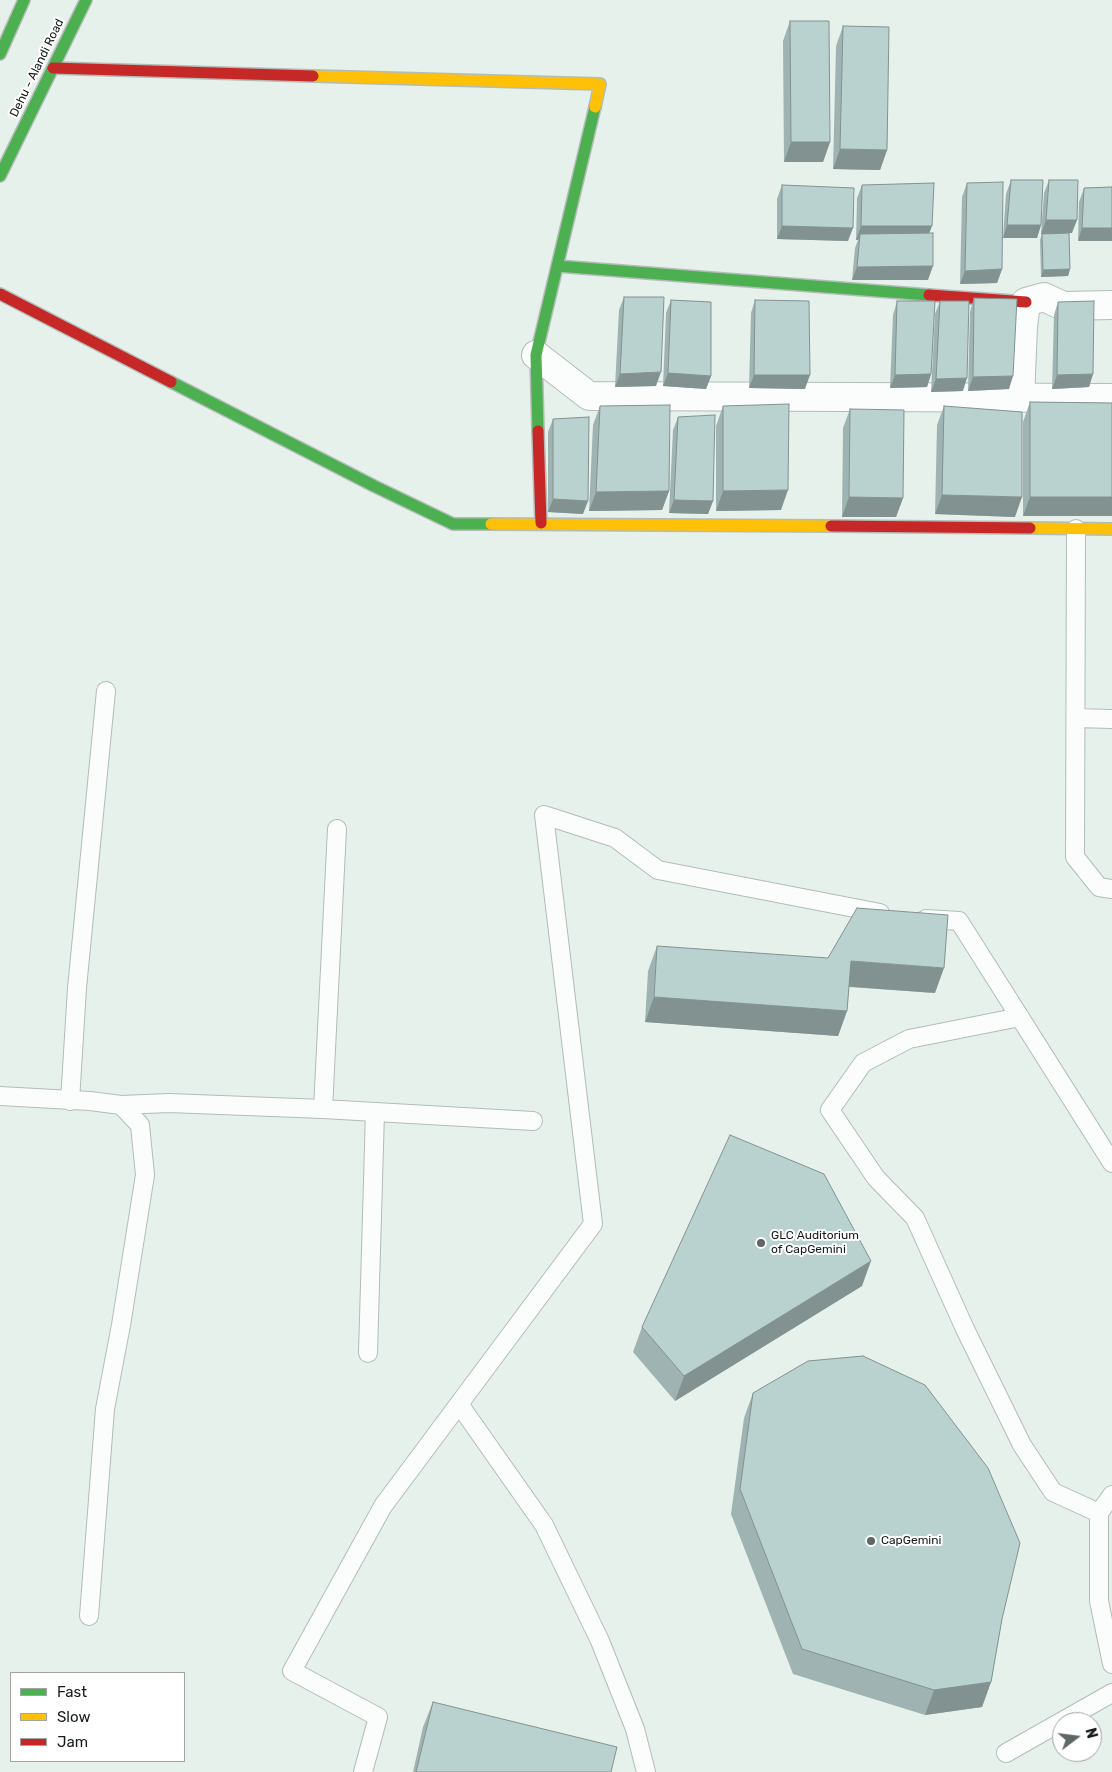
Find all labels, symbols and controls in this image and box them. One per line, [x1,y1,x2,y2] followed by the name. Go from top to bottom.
[7,17,67,119] street label: Dehu - Alandi Road
[771,1229,859,1257] place label: GLC Auditorium of CapGemini
[755,1237,767,1249] marker: GLC Auditorium of CapGemini
[881,1534,941,1548] place label: CapGemini
[865,1535,877,1547] marker: CapGemini
[10,1672,185,1762] legend
[57,1683,87,1701] text: Fast
[57,1708,90,1726] text: Slow
[1052,1712,1102,1762] north arrow
[1081,1726,1101,1740] text: N
[57,1733,88,1751] text: Jam

